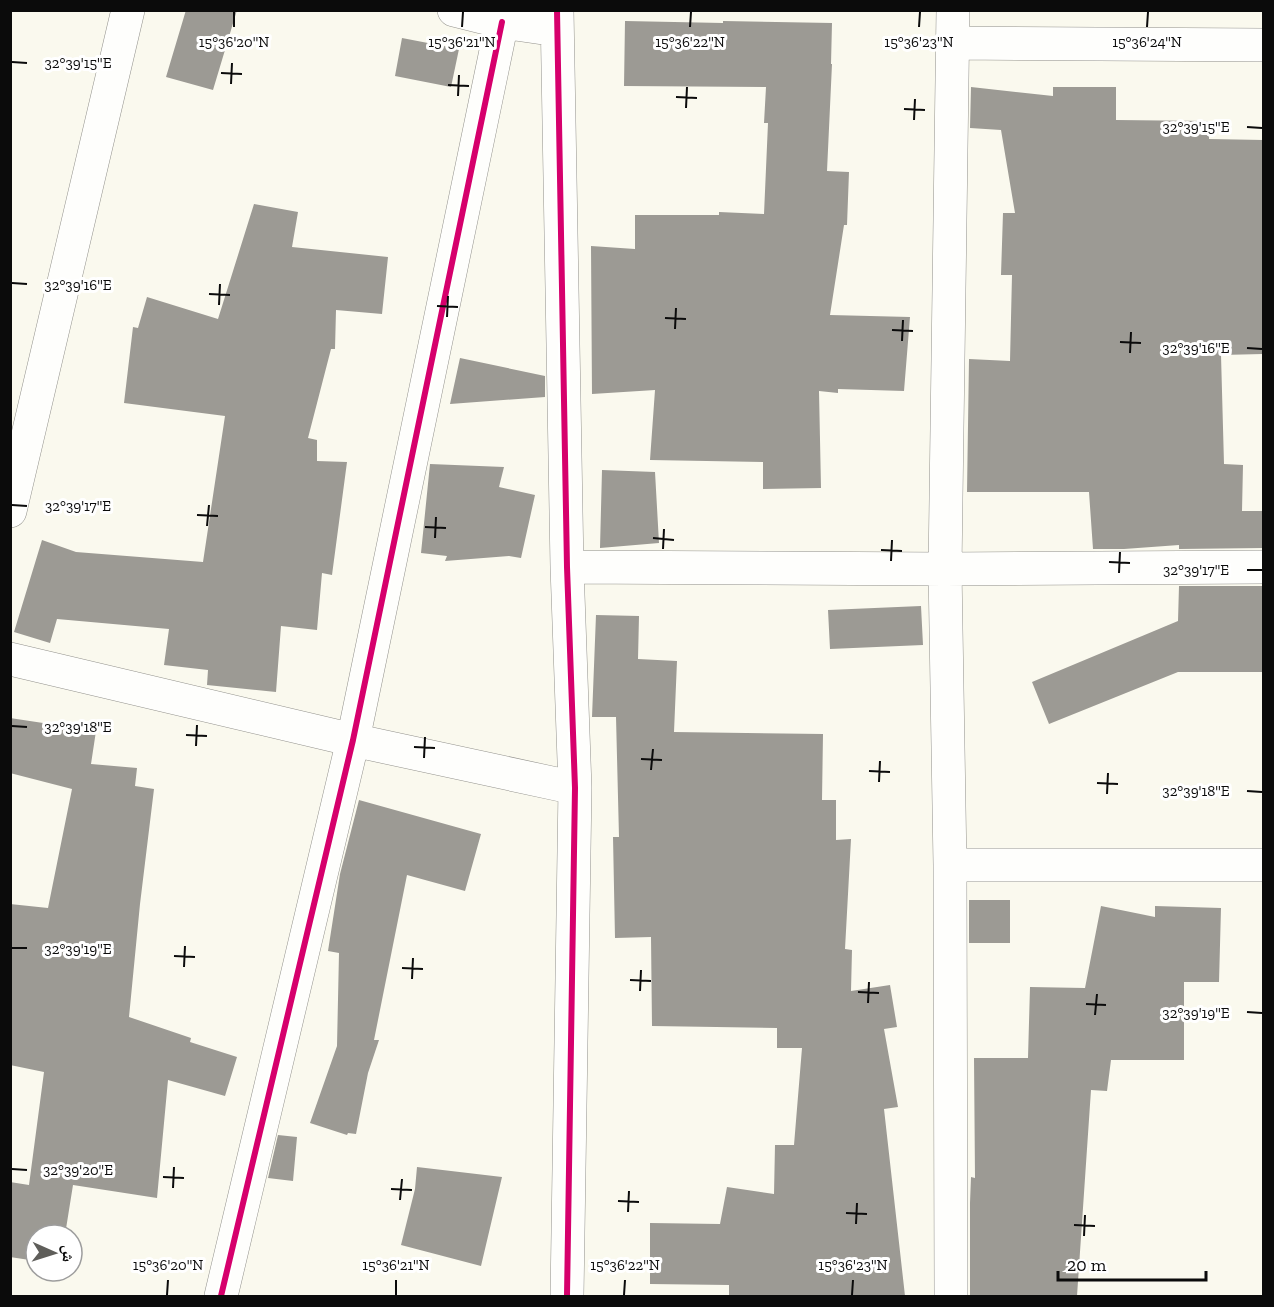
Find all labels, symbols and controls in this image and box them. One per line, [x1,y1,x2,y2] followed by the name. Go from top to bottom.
[199,33,269,51] text: 15°36'20"N
[428,33,496,51] text: 15°36'21"N
[655,33,725,51] text: 15°36'22"N
[884,33,954,51] text: 15°36'23"N
[1112,33,1182,51] text: 15°36'24"N
[44,54,112,72] text: 32°39'15"E
[1162,118,1230,136] text: 32°39'15"E
[44,276,112,294] text: 32°39'16"E
[1162,339,1230,357] text: 32°39'16"E
[45,497,111,515] text: 32°39'17"E
[1163,561,1229,579] text: 32°39'17"E
[44,718,112,736] text: 32°39'18"E
[1162,782,1230,800] text: 32°39'18"E
[44,940,112,958] text: 32°39'19"E
[1162,1004,1230,1022] text: 32°39'19"E
[43,1161,113,1179] text: 32°39'20"E
[24,1223,84,1283] north arrow
[1058,1244,1206,1282] scale bar
[59,1245,78,1263] text: ش
[1067,1254,1107,1276] text: 20 m
[133,1256,203,1274] text: 15°36'20"N
[362,1256,430,1274] text: 15°36'21"N
[590,1256,660,1274] text: 15°36'22"N
[818,1256,888,1274] text: 15°36'23"N

